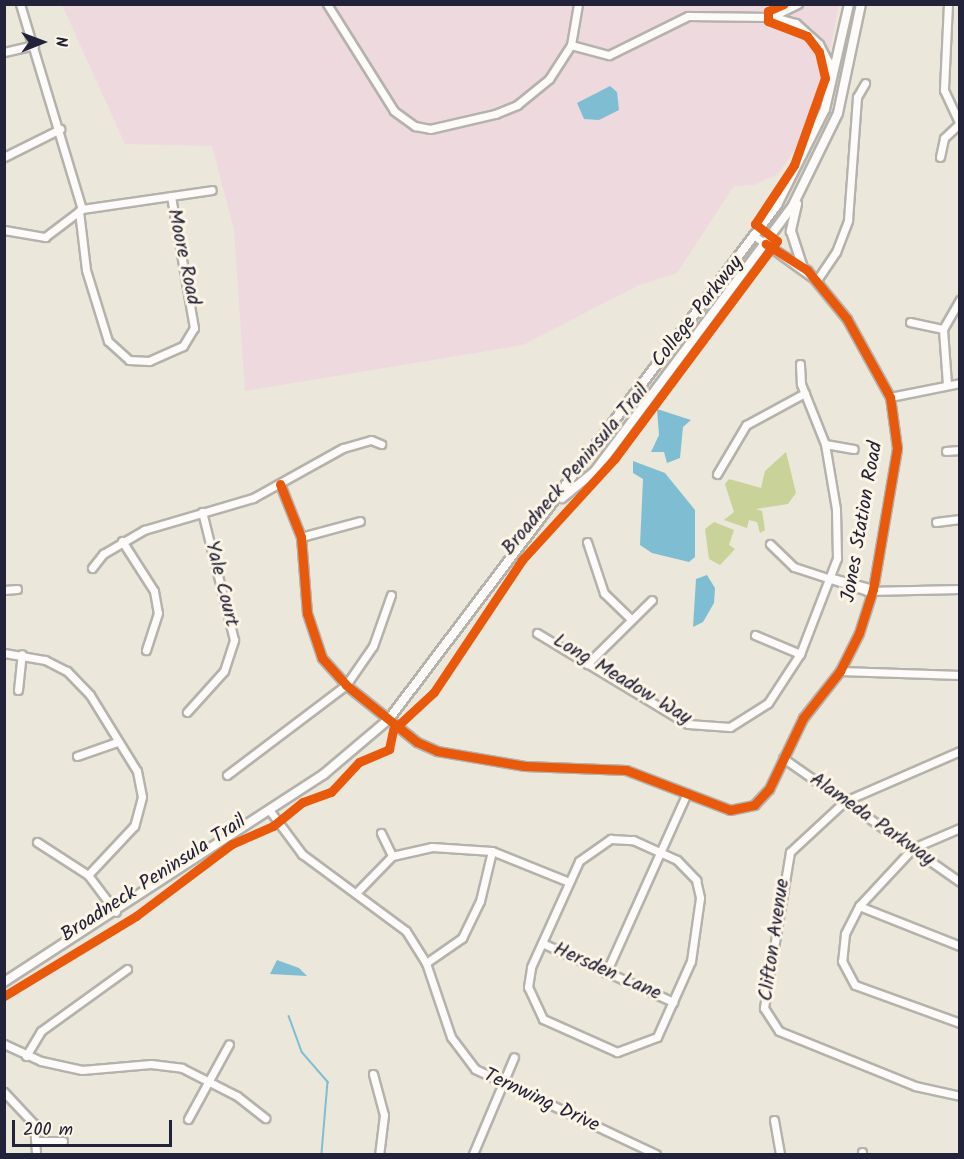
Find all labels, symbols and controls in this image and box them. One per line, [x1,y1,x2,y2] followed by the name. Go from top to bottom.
[12,12,72,72] north arrow
[48,36,73,47] text: N
[161,207,205,307] street label: Moore Road
[647,251,749,373] street label: College Parkway
[497,379,655,561] street label: Broadneck Peninsula Trail
[837,440,889,604] street label: Jones Station Road
[199,538,243,630] street label: Yale Court
[548,629,696,731] street label: Long Meadow Way
[805,768,939,872] street label: Alameda Parkway
[57,810,251,948] street label: Broadneck Peninsula Trail
[755,877,795,1003] street label: Clifton Avenue
[550,938,664,1006] street label: Hersden Lane
[479,1064,603,1138] street label: Ternwing Drive
[15,1108,176,1146] scale bar
[23,1116,73,1145] text: 200 m

